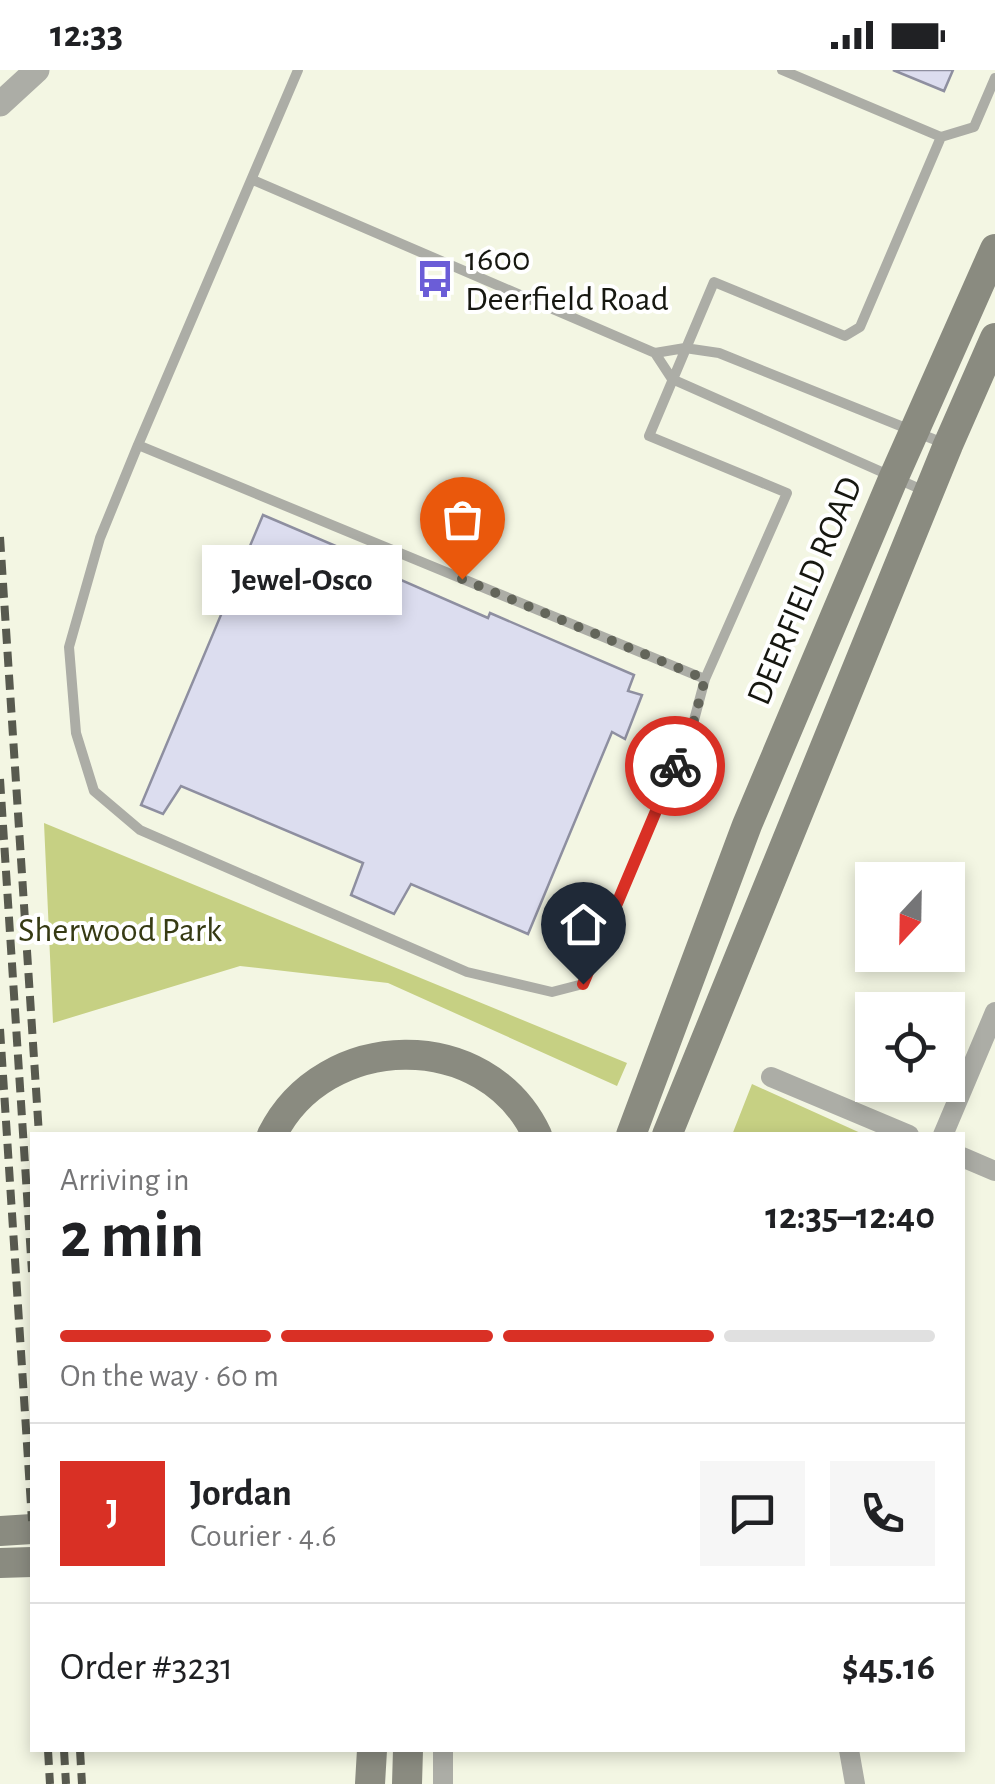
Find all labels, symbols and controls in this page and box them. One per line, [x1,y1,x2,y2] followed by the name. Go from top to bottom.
[50,16,123,54] text: 12:33
[465,242,669,317] place label: 1600 Deerfield Road
[414,258,456,300] bus stop icon: 1600 Deerfield Road
[741,472,869,710] street label: DEERFIELD ROAD
[420,477,505,580] pin
[435,492,490,547] icon: bag
[202,544,402,614] callout: Jewel-Osco
[231,564,373,596] text: Jewel-Osco
[625,716,725,816] courier
[648,739,703,794] icon: bike
[855,862,965,972] north arrow
[855,862,965,1102] map controls
[541,882,626,985] pin
[556,897,611,952] icon: home
[18,913,222,948] park label: Sherwood Park
[855,992,965,1102] button: locate
[60,1164,189,1196] text: Arriving in
[765,1198,935,1236] text: 12:35–12:40
[60,1204,204,1269] text: 2 min
[60,1360,279,1392] text: On the way · 60 m
[700,1461,805,1566] button: chat
[830,1461,935,1566] button: phone
[190,1475,292,1513] text: Jordan
[106,1494,119,1532] text: J
[190,1520,337,1552] text: Courier · 4.6
[60,1649,233,1687] text: Order #3231
[842,1649,935,1687] text: $45.16

